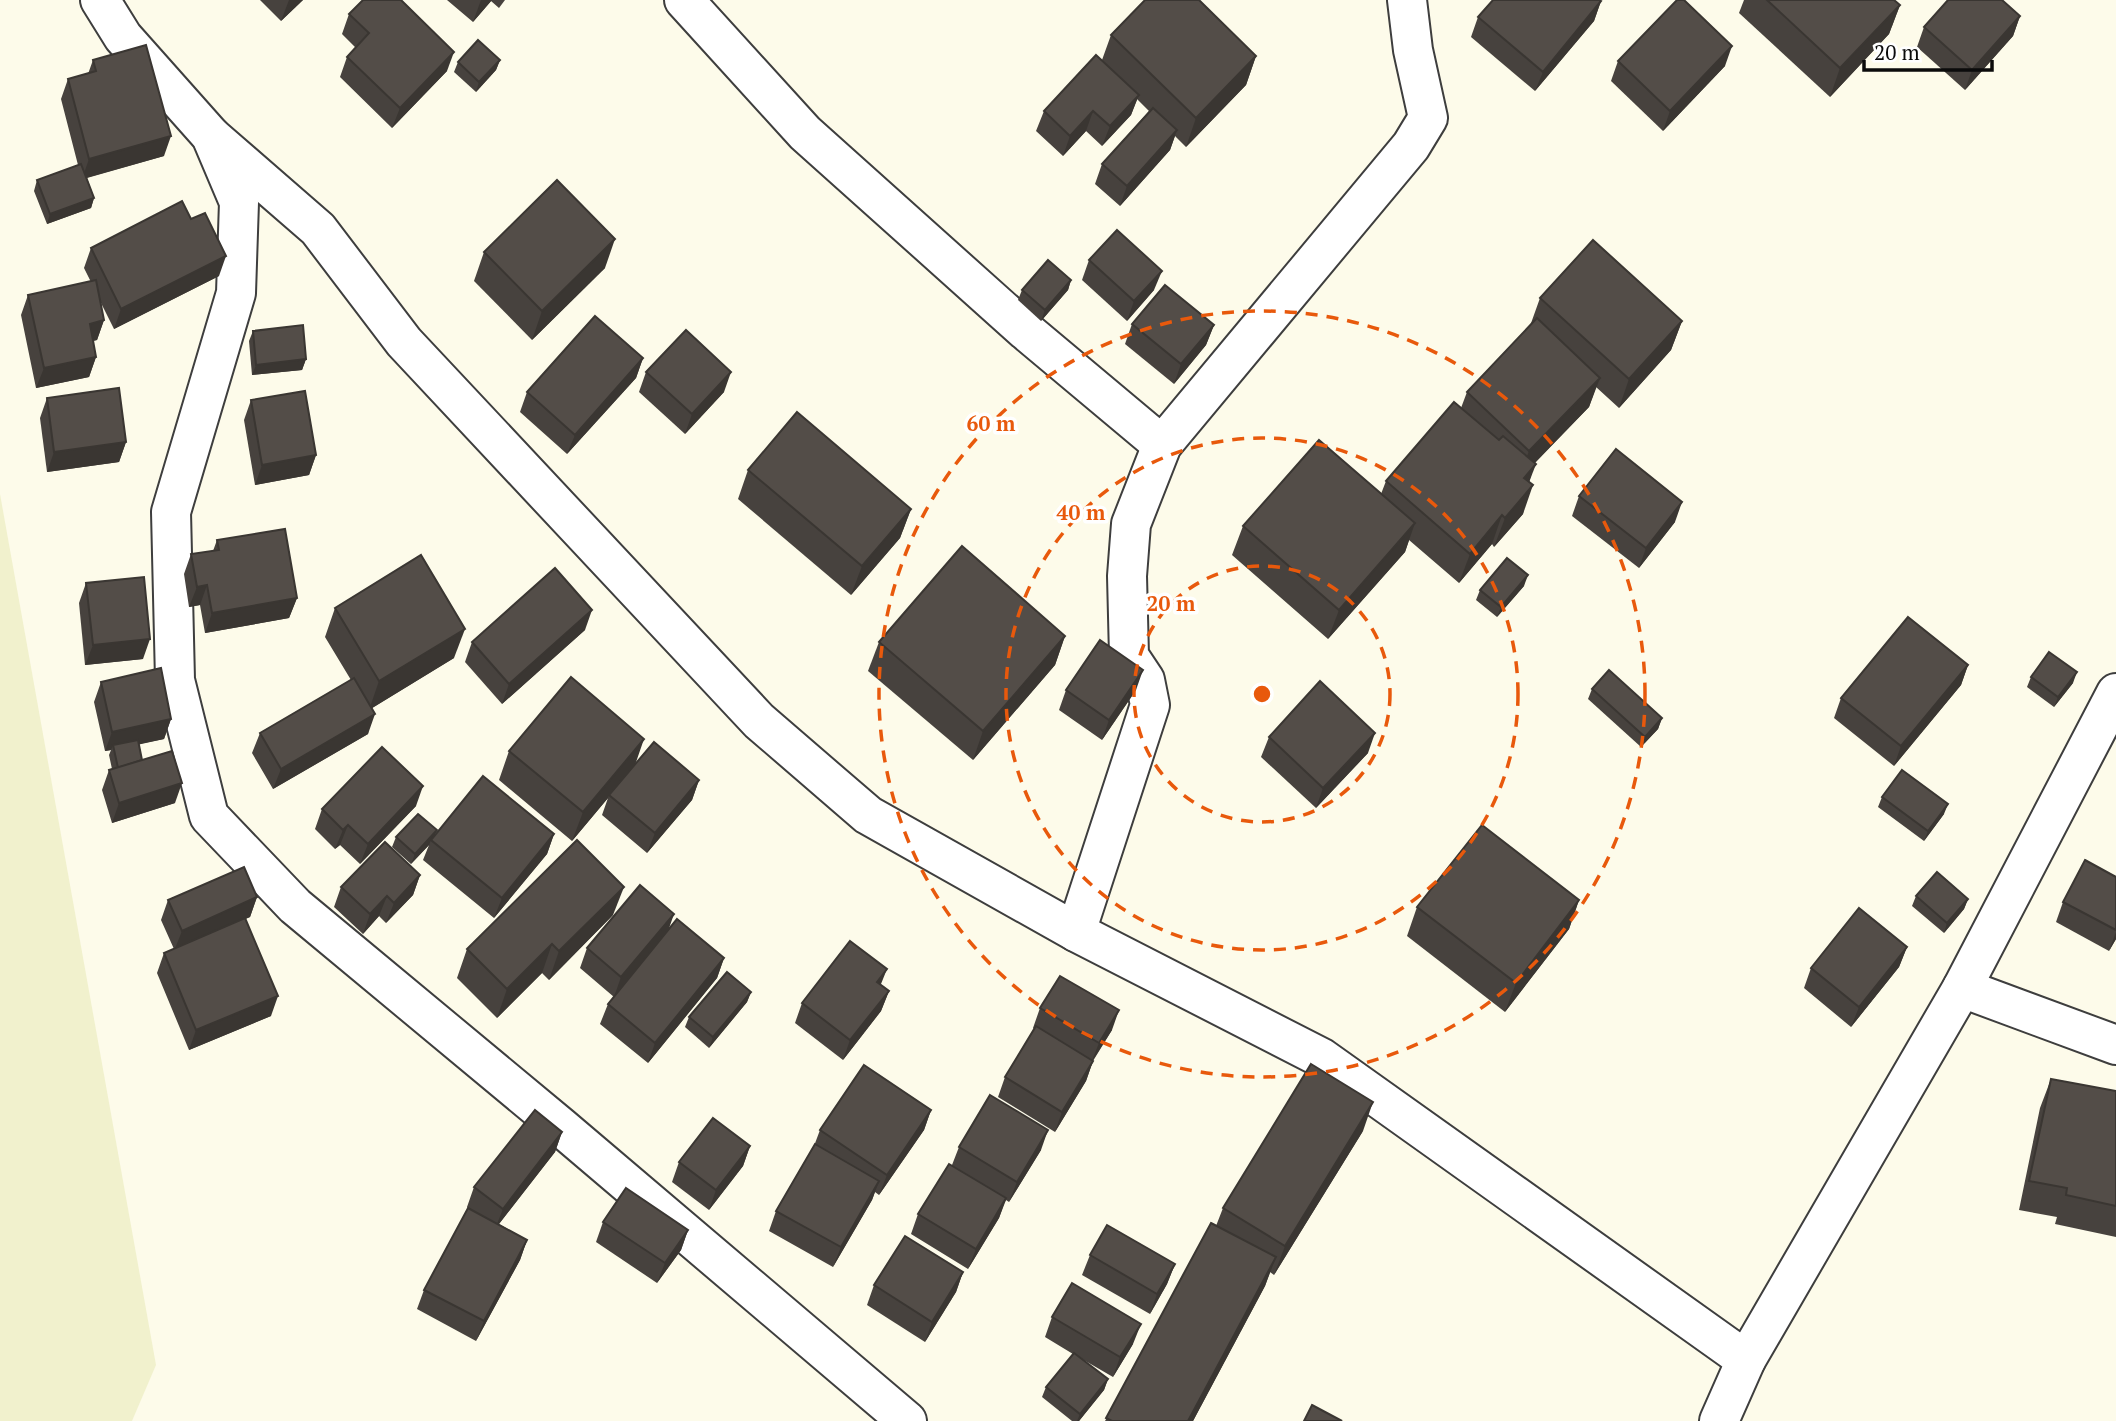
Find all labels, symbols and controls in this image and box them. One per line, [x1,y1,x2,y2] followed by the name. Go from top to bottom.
[1864,28,1992,72] scale bar
[1874,38,1920,66] text: 20 m
[967,409,1016,437] text: 60 m
[1057,498,1106,526] text: 40 m
[1147,589,1196,617] text: 20 m
[1250,682,1274,706] centre of rings

